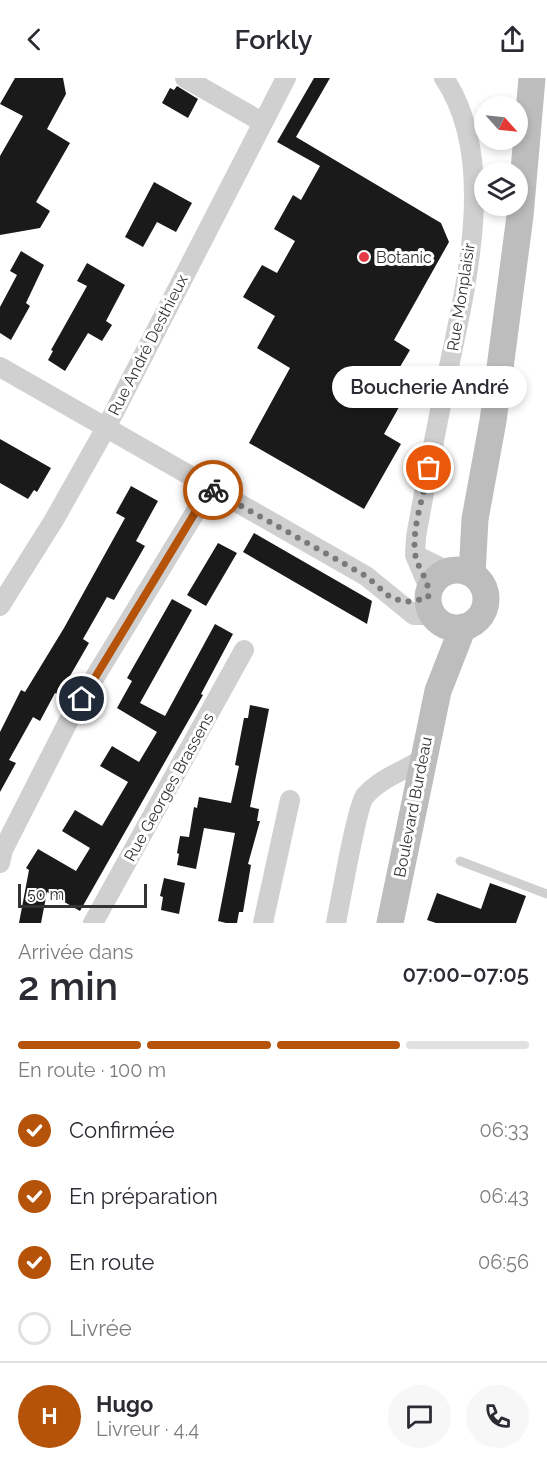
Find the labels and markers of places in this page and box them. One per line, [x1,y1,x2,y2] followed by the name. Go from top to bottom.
[376,248,432,267] place label: Botanic
[357,250,371,264] marker: Botanic
[332,366,526,408] callout: Boucherie André
[403,442,454,493] pin
[56,673,107,724] pin

